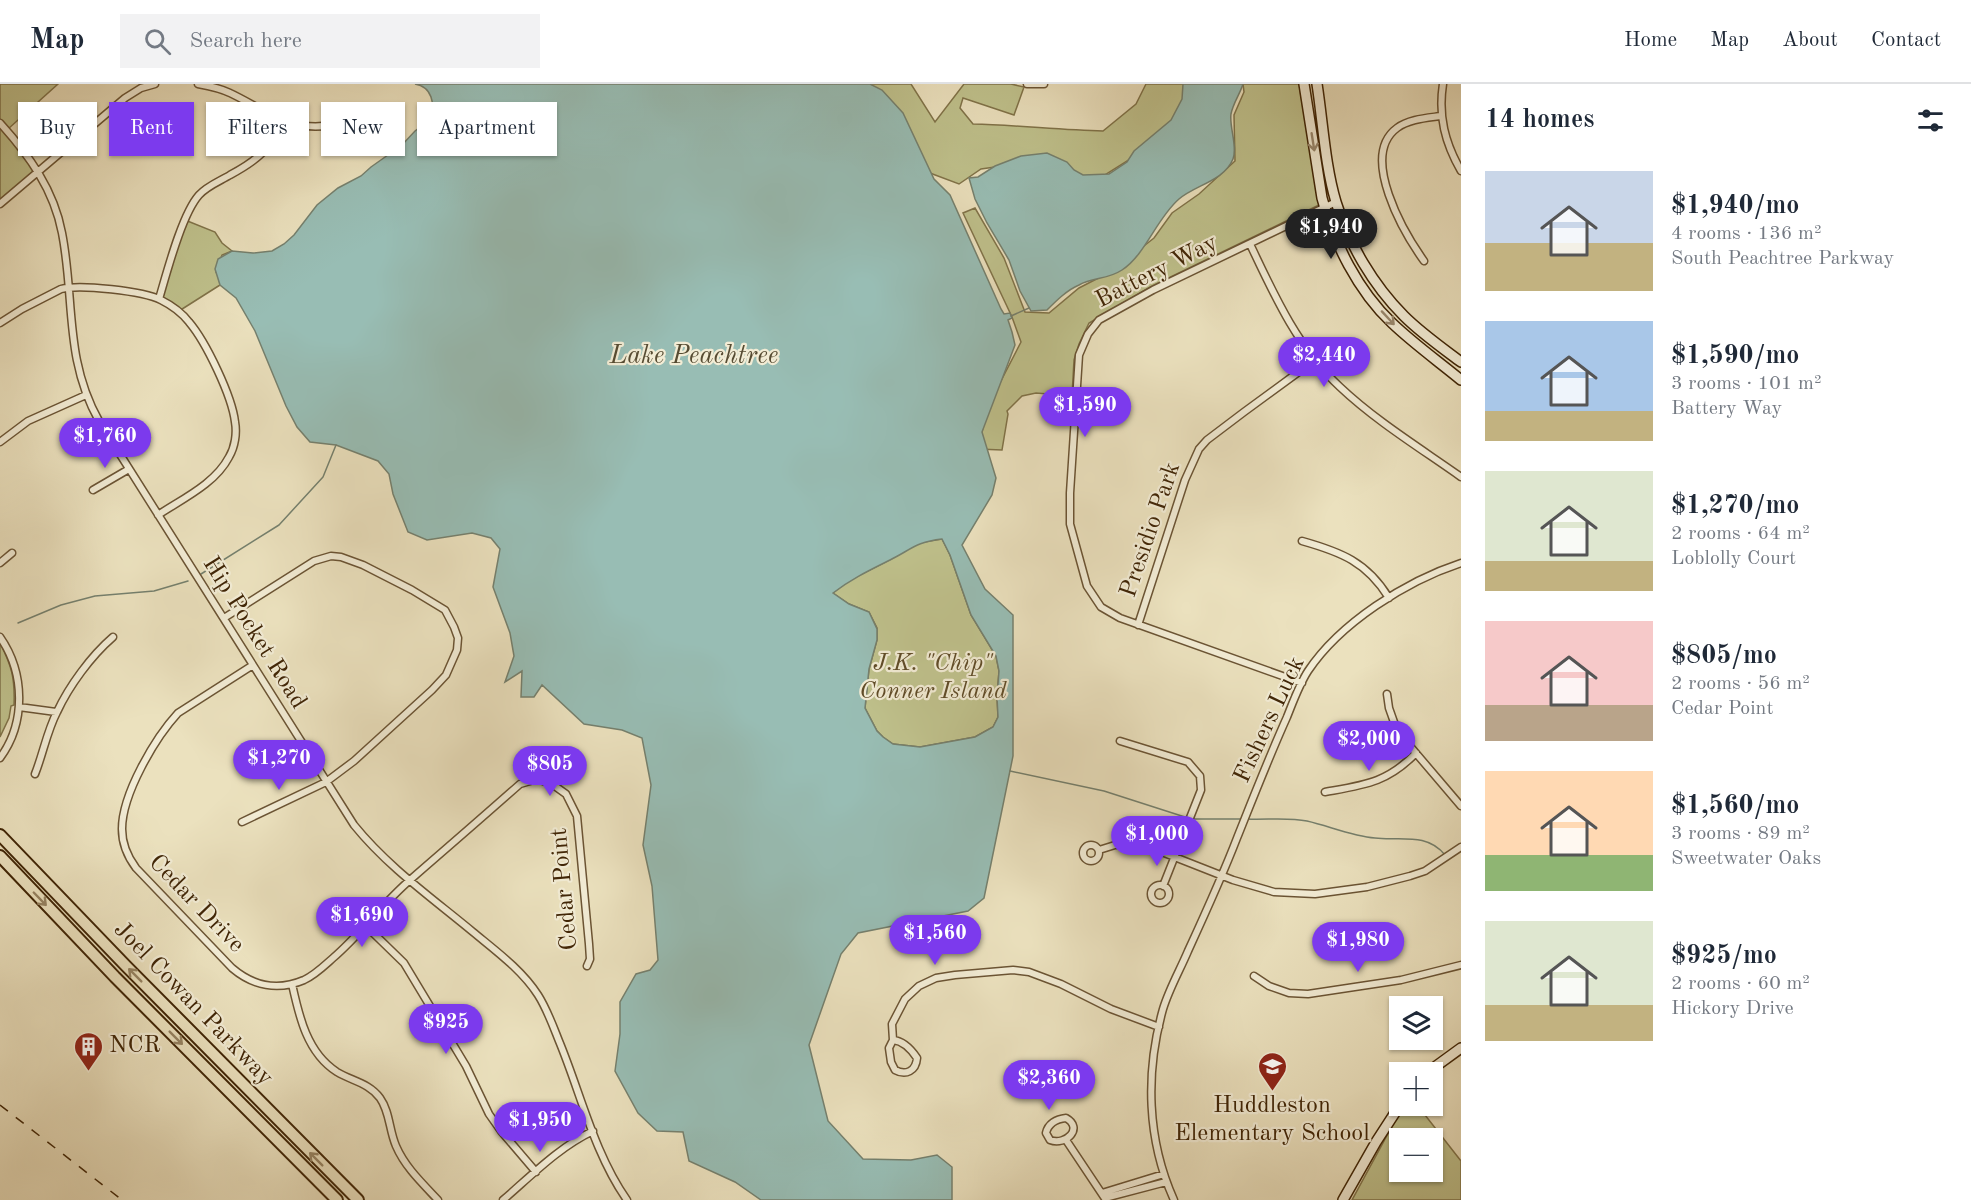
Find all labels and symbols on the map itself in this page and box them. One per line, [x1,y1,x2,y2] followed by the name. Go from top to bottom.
[1307,131,1318,151] one-way arrow
[1282,209,1380,260] pin: $1,940
[1092,231,1222,313] street label: Battery Way
[1381,310,1395,325] one-way arrow
[1275,337,1373,388] pin: $2,440
[608,343,779,369] water label: Lake Peachtree
[1036,387,1134,438] pin: $1,590
[56,418,154,469] pin: $1,760
[1117,459,1185,601] street label: Presidio Park
[198,553,310,713] street label: Hip Pocket Road
[859,652,1007,704] park label: J.K. "Chip" Conner Island
[1230,653,1310,787] street label: Fishers Luck
[1320,721,1418,772] pin: $2,000
[230,740,328,791] pin: $1,270
[514,746,586,797] pin: $805
[1108,816,1206,867] pin: $1,000
[548,827,582,951] street label: Cedar Point
[144,850,248,958] street label: Cedar Drive
[33,891,48,906] one-way arrow
[313,897,411,948] pin: $1,690
[886,915,984,966] pin: $1,560
[109,917,277,1091] street label: Joel Cowan Parkway
[1309,922,1407,973] pin: $1,980
[127,968,142,983] one-way arrow
[410,1004,482,1055] pin: $925
[72,1030,104,1072] building icon: NCR
[169,1031,184,1046] one-way arrow
[109,1034,161,1058] place label: NCR
[1256,1050,1288,1092] school or university icon: Huddleston Elementary School
[1000,1060,1098,1111] pin: $2,360
[1174,1094,1370,1146] place label: Huddleston Elementary School
[491,1102,589,1153] pin: $1,950
[309,1151,324,1166] one-way arrow

